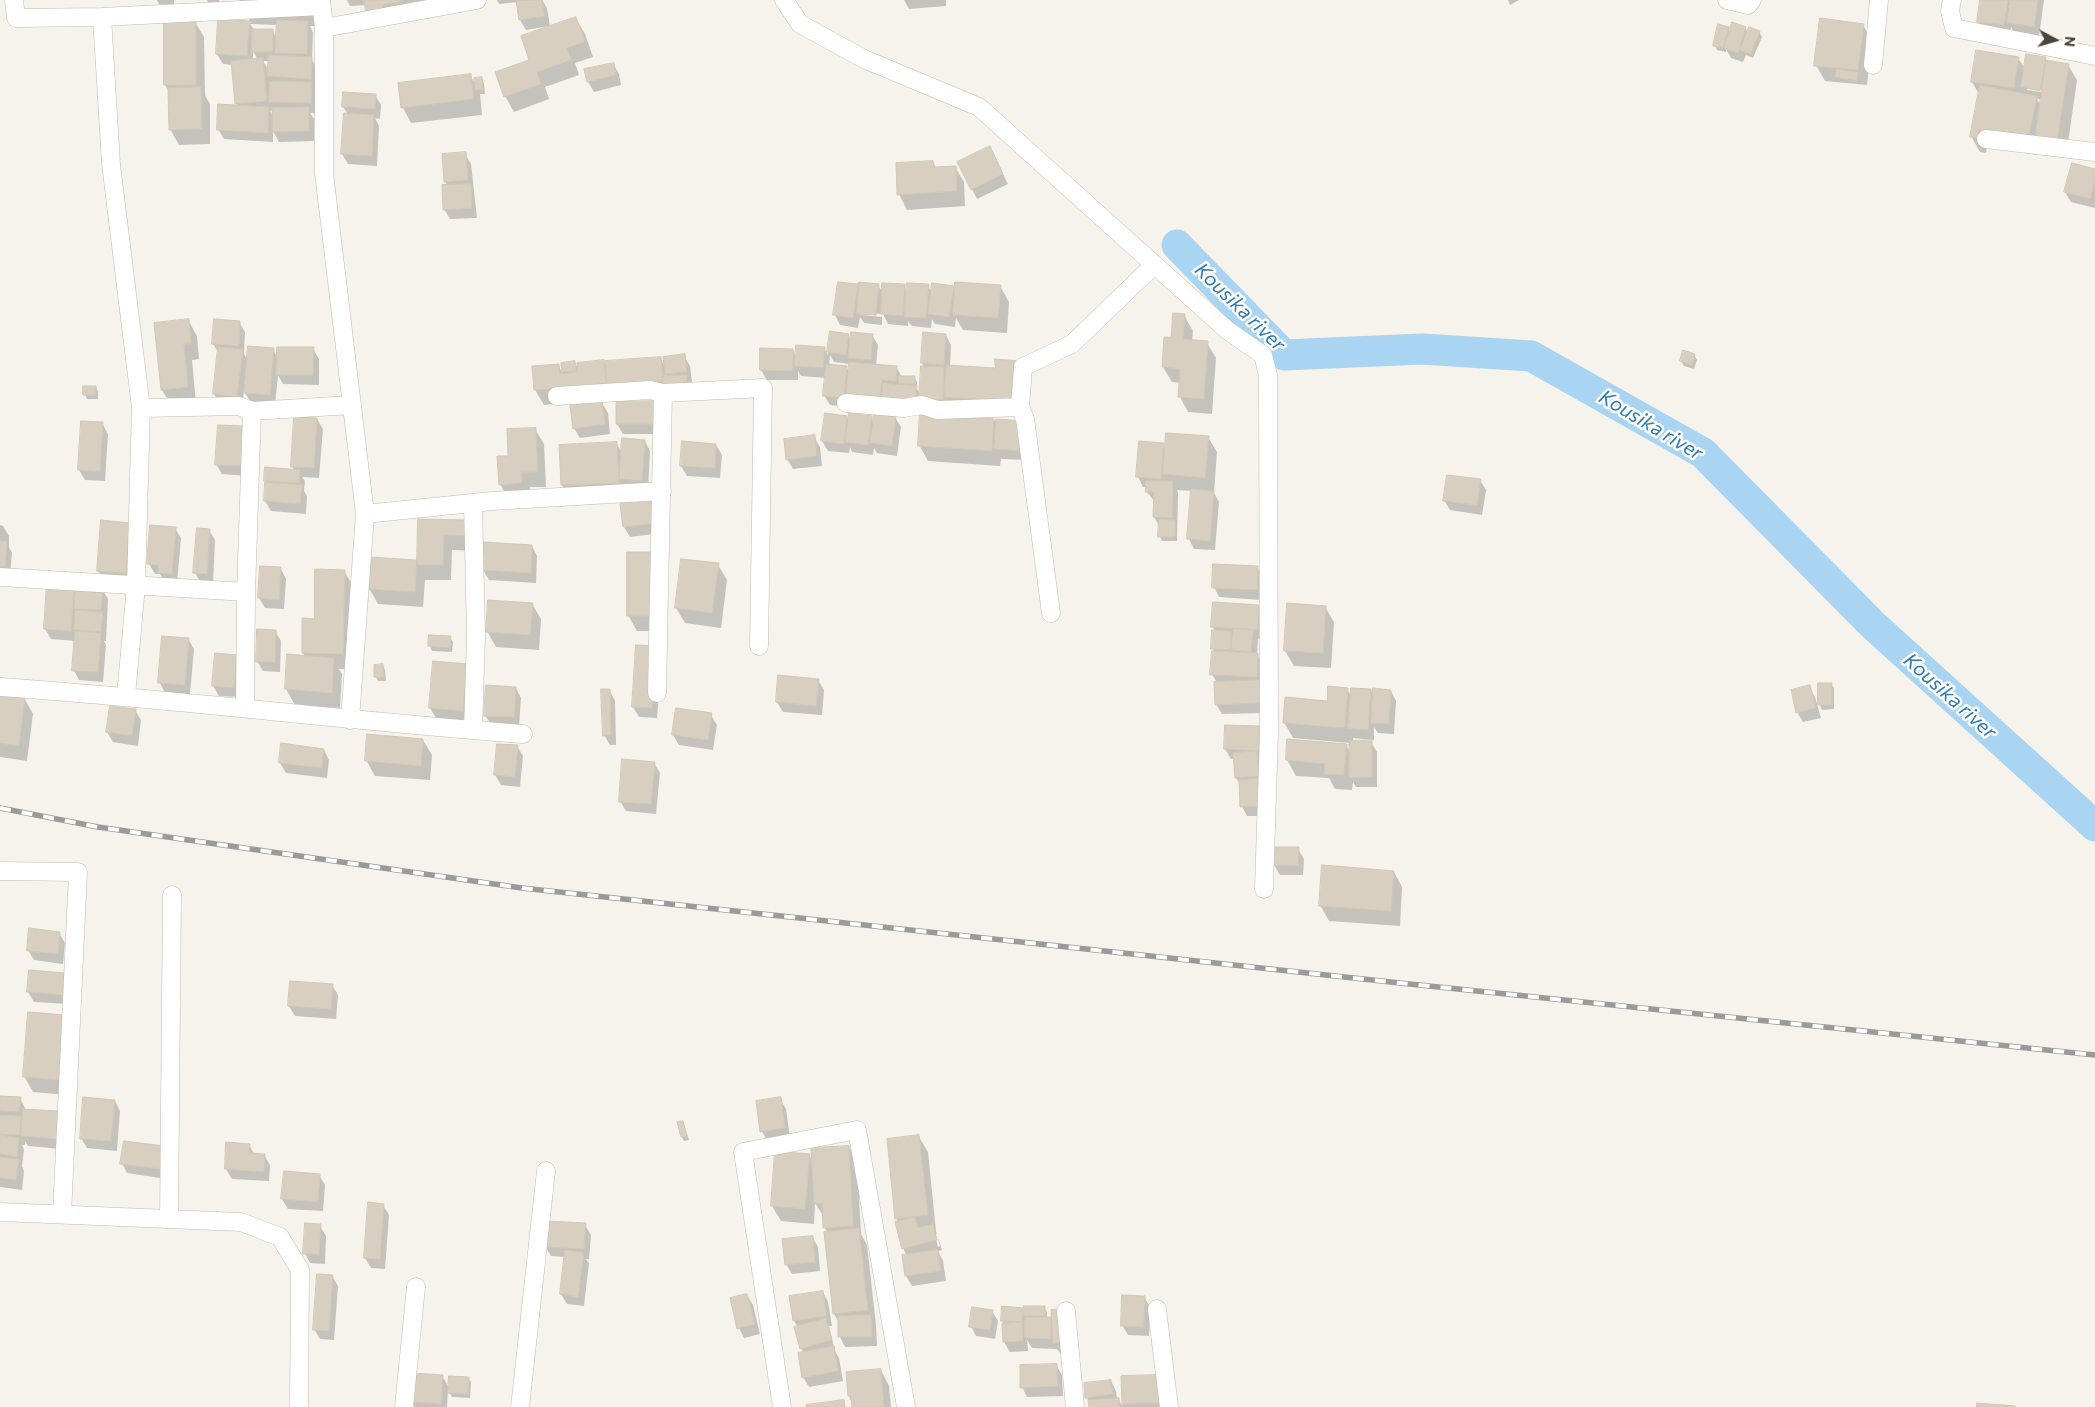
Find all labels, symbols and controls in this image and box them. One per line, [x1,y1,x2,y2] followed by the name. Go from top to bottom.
[2030,15,2080,65] north arrow
[2061,36,2079,48] text: N
[1190,258,1290,356] water label: Kousika river
[1595,385,1707,465] water label: Kousika river
[1899,648,2001,744] water label: Kousika river

